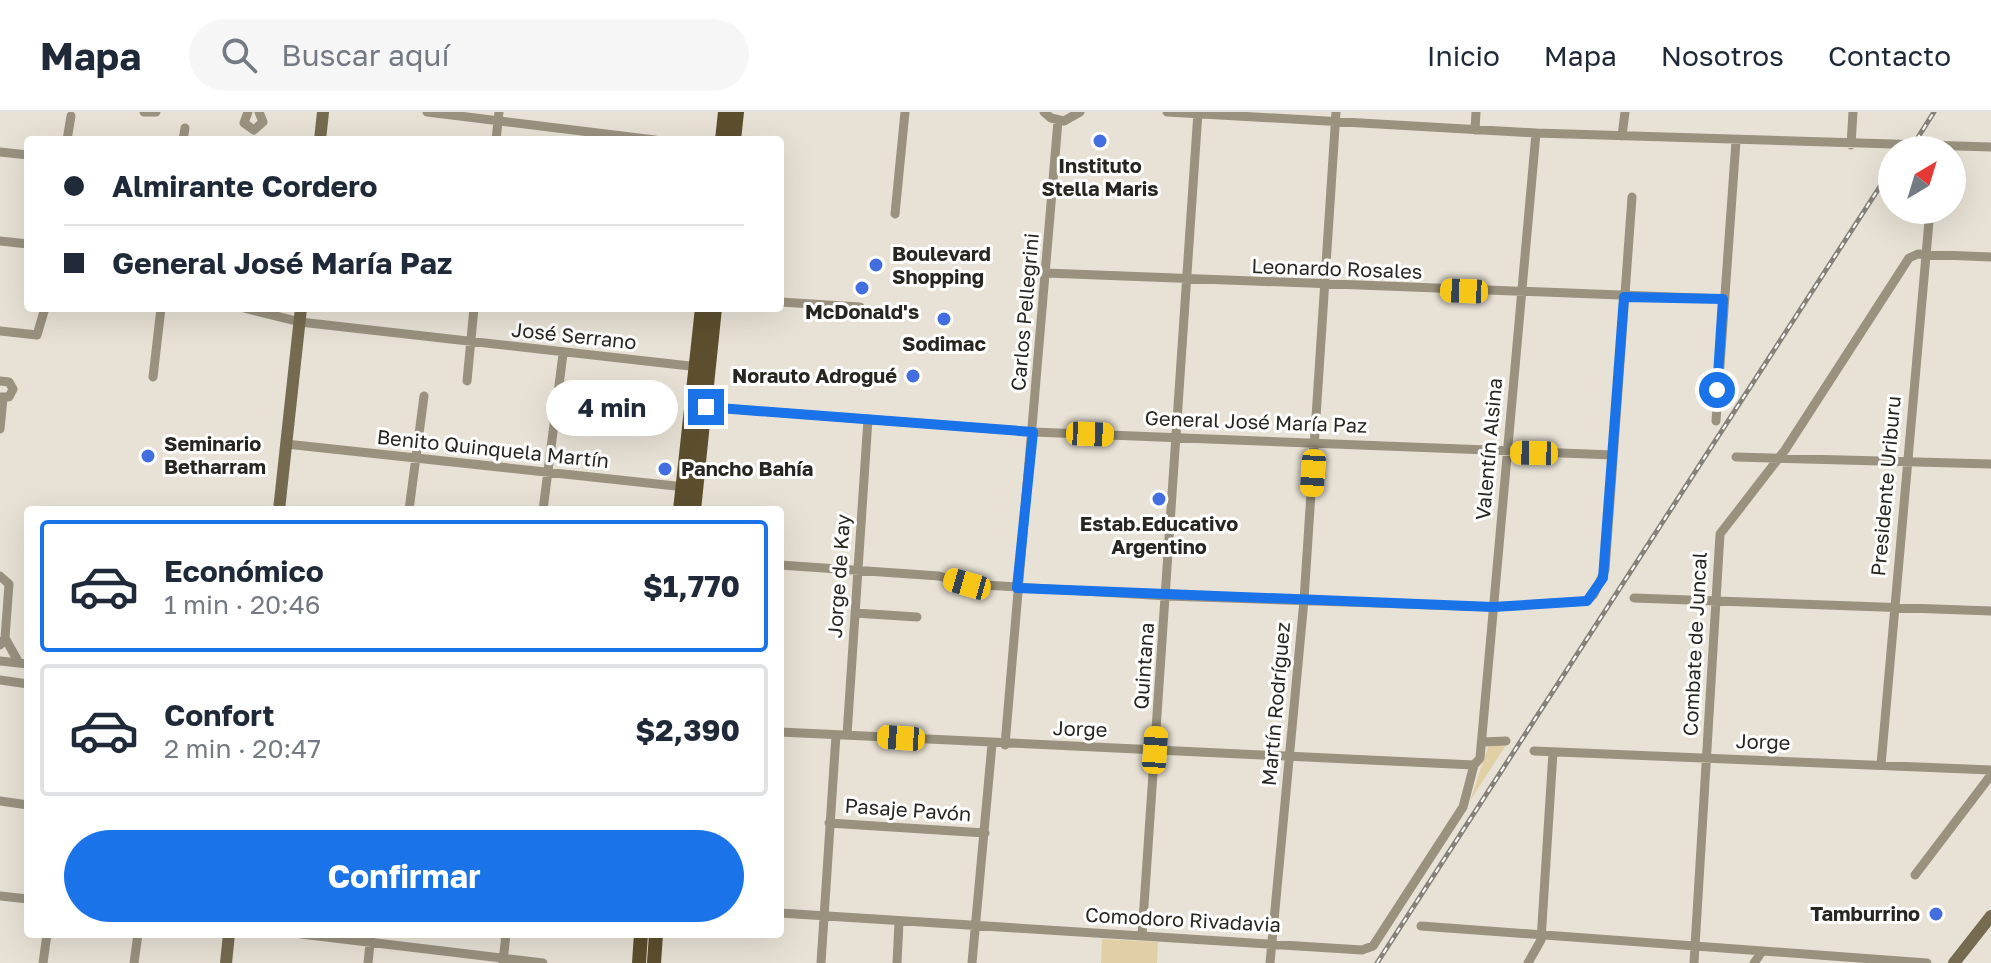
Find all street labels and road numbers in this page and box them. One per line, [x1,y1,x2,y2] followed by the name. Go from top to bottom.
[1005,232,1043,392] street label: Carlos Pellegrini
[1251,253,1423,283] street label: Leonardo Rosales
[510,317,638,354] street label: José Serrano
[1470,377,1506,521] street label: Valentín Alsina
[1865,395,1905,577] street label: Presidente Uriburu
[1144,405,1368,437] street label: General José María Paz
[376,424,610,472] street label: Benito Quinquela Martín
[822,513,854,639] street label: Jorge de Kay
[1677,551,1711,737] street label: Combate de Juncal
[1256,621,1294,787] street label: Martín Rodríguez
[1128,622,1158,710] street label: Quintana
[1052,715,1108,741] street label: Jorge
[1735,728,1791,754] street label: Jorge
[844,793,972,825] street label: Pasaje Pavón
[1084,902,1282,936] street label: Comodoro Rivadavia

